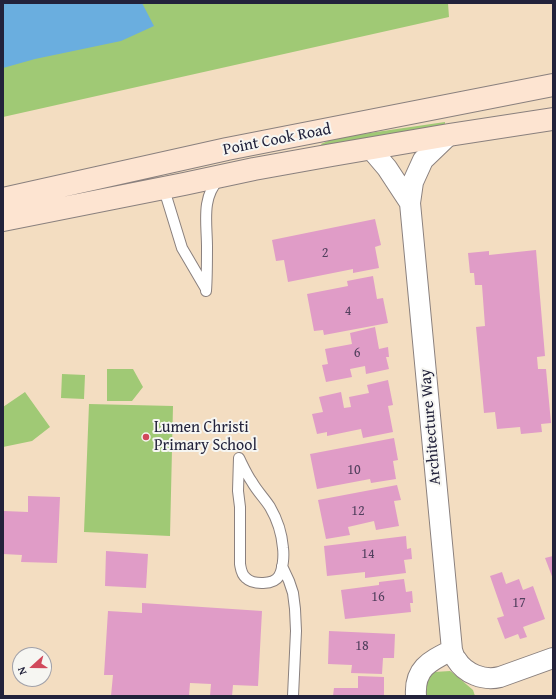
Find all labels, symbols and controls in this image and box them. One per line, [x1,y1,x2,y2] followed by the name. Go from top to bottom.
[221,120,333,160] street label: Point Cook Road
[322,245,328,261] house number: 2
[345,303,351,319] house number: 4
[354,345,360,361] house number: 6
[416,368,446,486] street label: Architecture Way
[154,418,257,456] place label: Lumen Christi Primary School
[141,432,151,442] marker: Lumen Christi Primary School
[347,462,361,478] house number: 10
[351,503,365,519] house number: 12
[361,546,375,562] house number: 14
[371,589,385,605] house number: 16
[512,595,526,611] house number: 17
[355,638,369,654] house number: 18
[12,647,52,687] north arrow
[13,665,31,677] text: N

